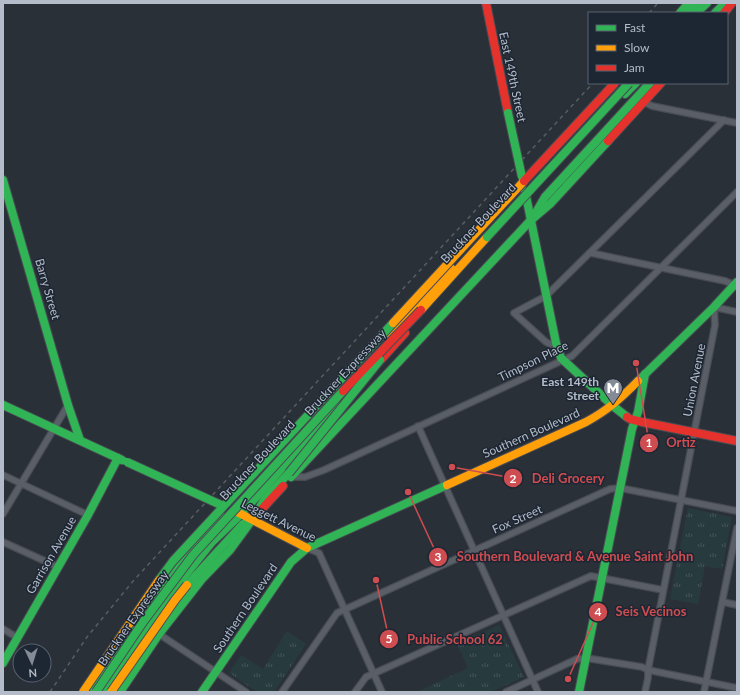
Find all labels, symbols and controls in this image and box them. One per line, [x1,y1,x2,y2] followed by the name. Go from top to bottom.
[588,12,728,84] legend
[624,20,646,35] text: Fast
[496,30,530,124] street label: East 149th Street
[624,40,650,55] text: Slow
[624,60,645,75] text: Jam
[437,180,519,266] street label: Bruckner Boulevard
[32,257,64,322] street label: Barry Street
[301,325,389,418] street label: Bruckner Expressway
[495,338,571,384] street label: Timpson Place
[680,342,708,418] street label: Union Avenue
[541,374,600,403] place label: East 149th Street
[602,377,624,405] metro station icon: East 149th Street
[480,405,582,461] street label: Southern Boulevard
[216,417,298,503] street label: Bruckner Boulevard
[639,430,704,455] callout: Ortiz
[666,434,696,450] text: Ortiz
[646,435,653,450] text: 1
[503,466,612,491] callout: Deli Grocery
[532,470,604,486] text: Deli Grocery
[510,471,517,486] text: 2
[239,495,319,545] street label: Leggett Avenue
[490,501,545,537] street label: Fox Street
[23,513,79,597] street label: Garrison Avenue
[428,544,701,569] callout: Southern Boulevard & Avenue Saint John
[457,548,693,564] text: Southern Boulevard & Avenue Saint John
[435,549,442,564] text: 3
[210,560,280,656] street label: Southern Boulevard
[95,567,172,668] street label: Bruckner Expressway
[588,599,695,624] callout: Seis Vecinos
[616,603,687,619] text: Seis Vecinos
[595,604,602,619] text: 4
[379,627,511,652] callout: Public School 62
[386,631,393,646] text: 5
[407,631,503,647] text: Public School 62
[12,643,52,683] north arrow
[28,667,37,680] text: N

